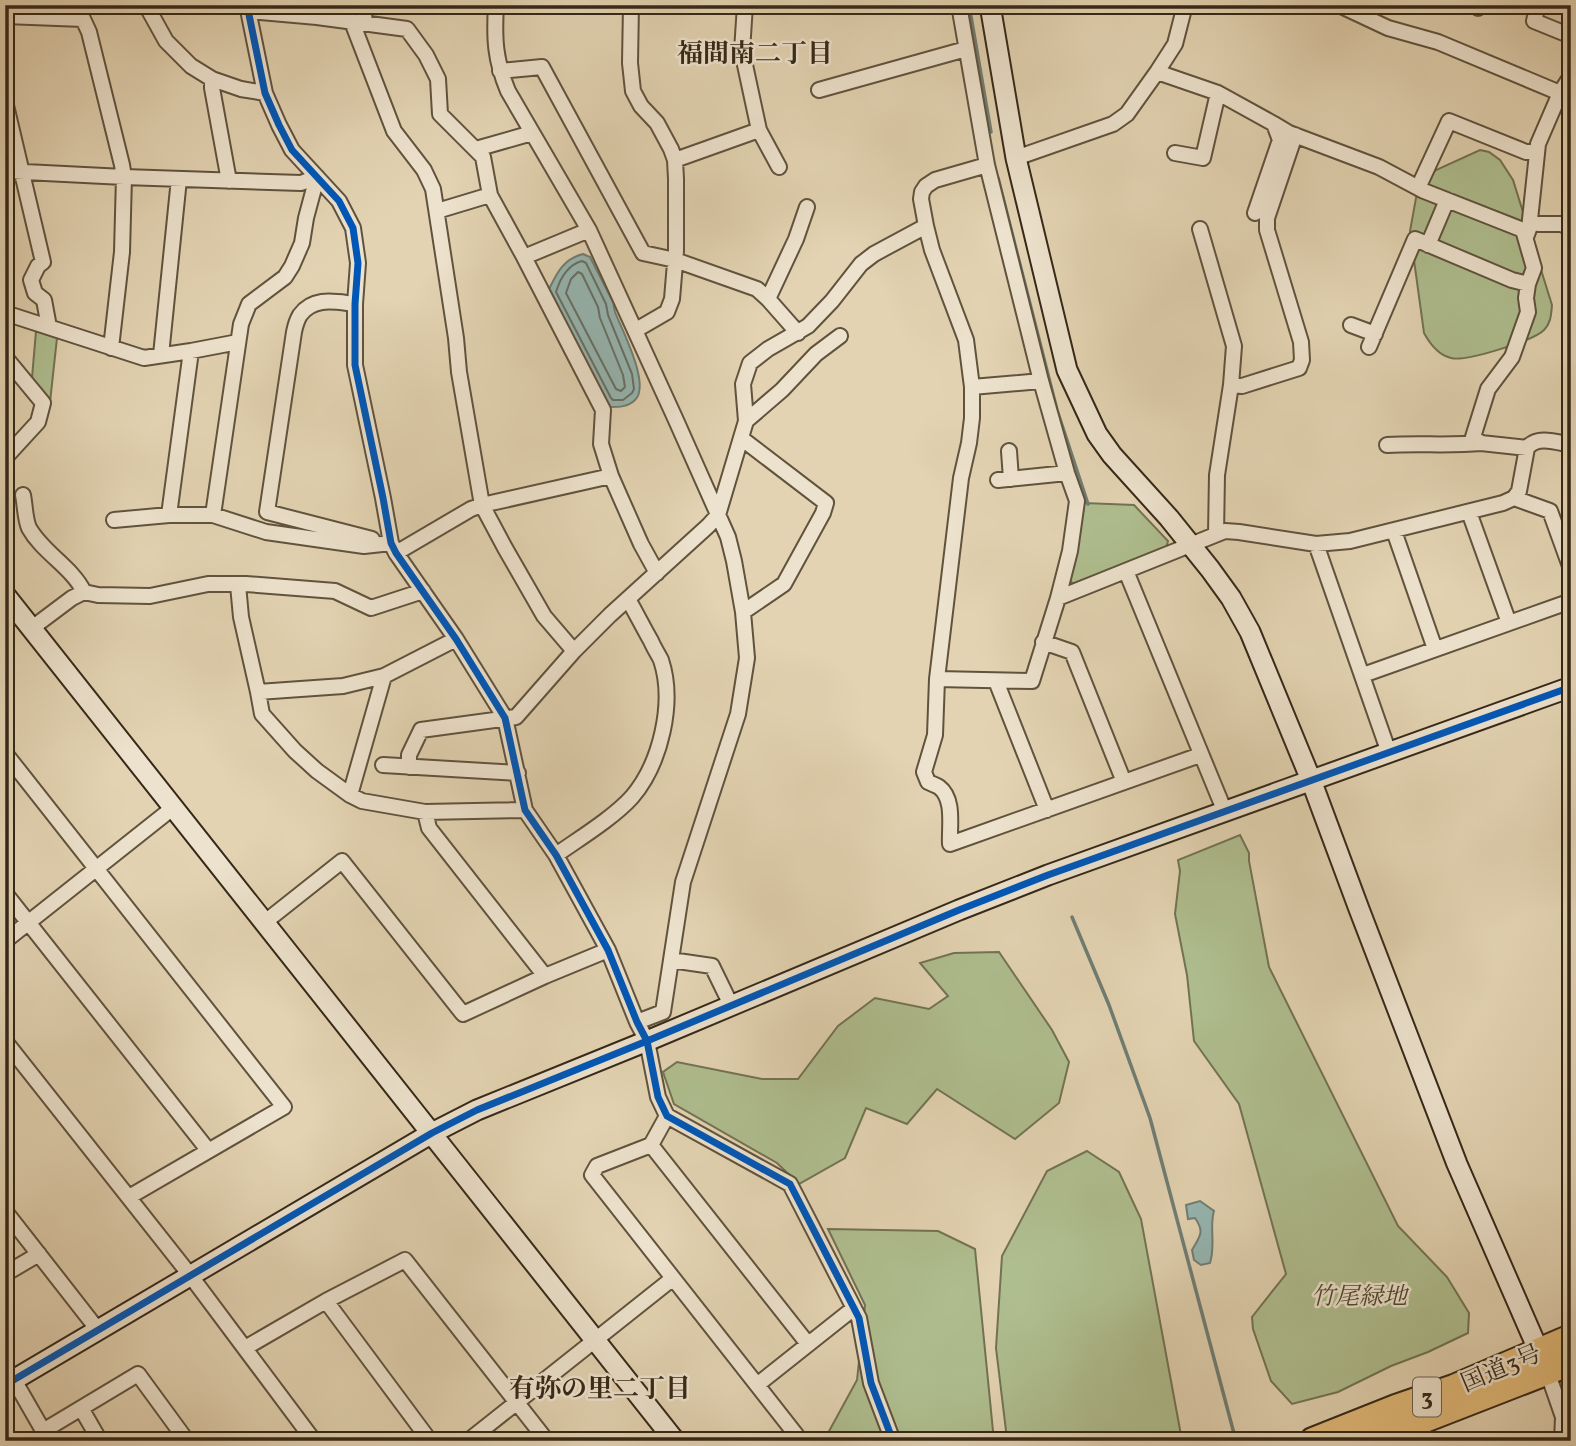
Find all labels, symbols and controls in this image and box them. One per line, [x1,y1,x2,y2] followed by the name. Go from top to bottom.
[677,37,833,73] district label: 福間南二丁目
[1311,1281,1410,1315] park label: 竹尾緑地
[1456,1338,1547,1402] street label: 国道3号
[509,1372,691,1408] district label: 有弥の里二丁目
[1413,1378,1441,1416] road number: 3

